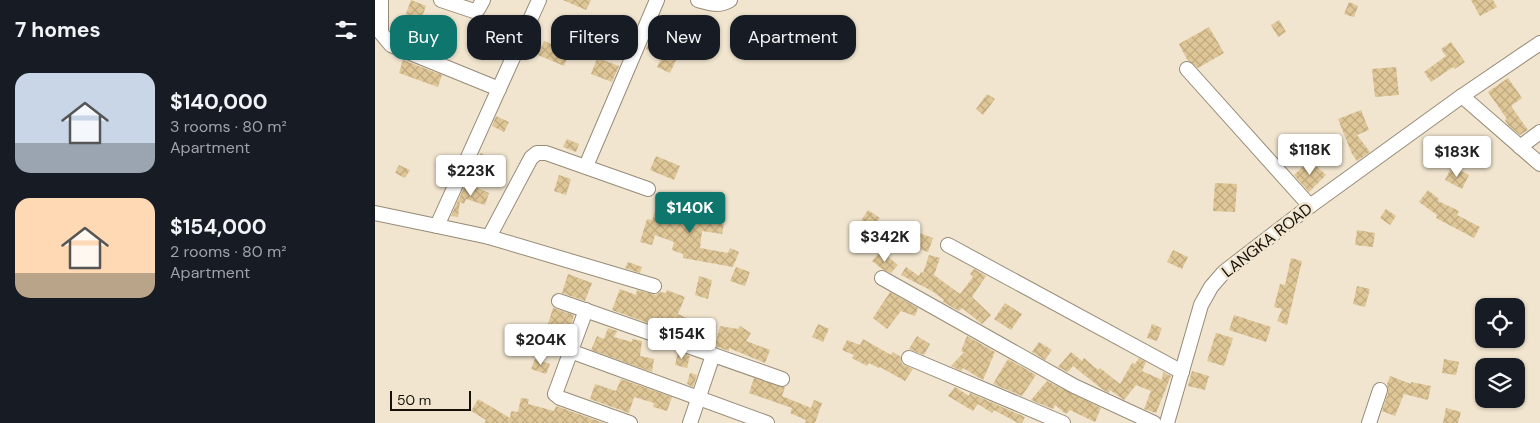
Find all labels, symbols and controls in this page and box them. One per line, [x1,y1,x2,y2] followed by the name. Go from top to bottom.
[390,15,457,60] chip: Buy
[467,15,541,60] chip: Rent
[551,15,638,60] chip: Filters
[648,15,720,60] chip: New
[730,15,856,60] chip: Apartment
[15,16,101,44] text: 7 homes
[332,16,360,44] icon: filters
[170,88,268,116] text: $140,000
[55,93,115,153] icon: home
[170,116,287,137] text: 3 rooms · 80 m²
[1275,134,1345,176] pin: $118K
[1422,136,1492,178] pin: $183K
[170,137,250,158] text: Apartment
[1289,139,1331,160] text: $118K
[1434,141,1480,162] text: $183K
[436,154,506,197] pin: $223K
[447,160,495,181] text: $223K
[655,192,725,234] pin: $140K
[666,197,714,218] text: $140K
[1218,198,1316,282] street label: LANGKA ROAD
[170,213,267,241] text: $154,000
[55,218,115,278] icon: home
[850,220,920,263] pin: $342K
[860,226,910,247] text: $342K
[170,241,287,262] text: 2 rooms · 80 m²
[170,262,250,283] text: Apartment
[1475,298,1525,408] map controls
[1475,298,1525,348] button: locate
[647,318,717,360] pin: $154K
[659,323,705,344] text: $154K
[506,324,576,366] pin: $204K
[516,329,566,350] text: $204K
[1475,358,1525,408] button: layers
[390,388,471,411] scale bar
[397,391,431,409] text: 50 m

